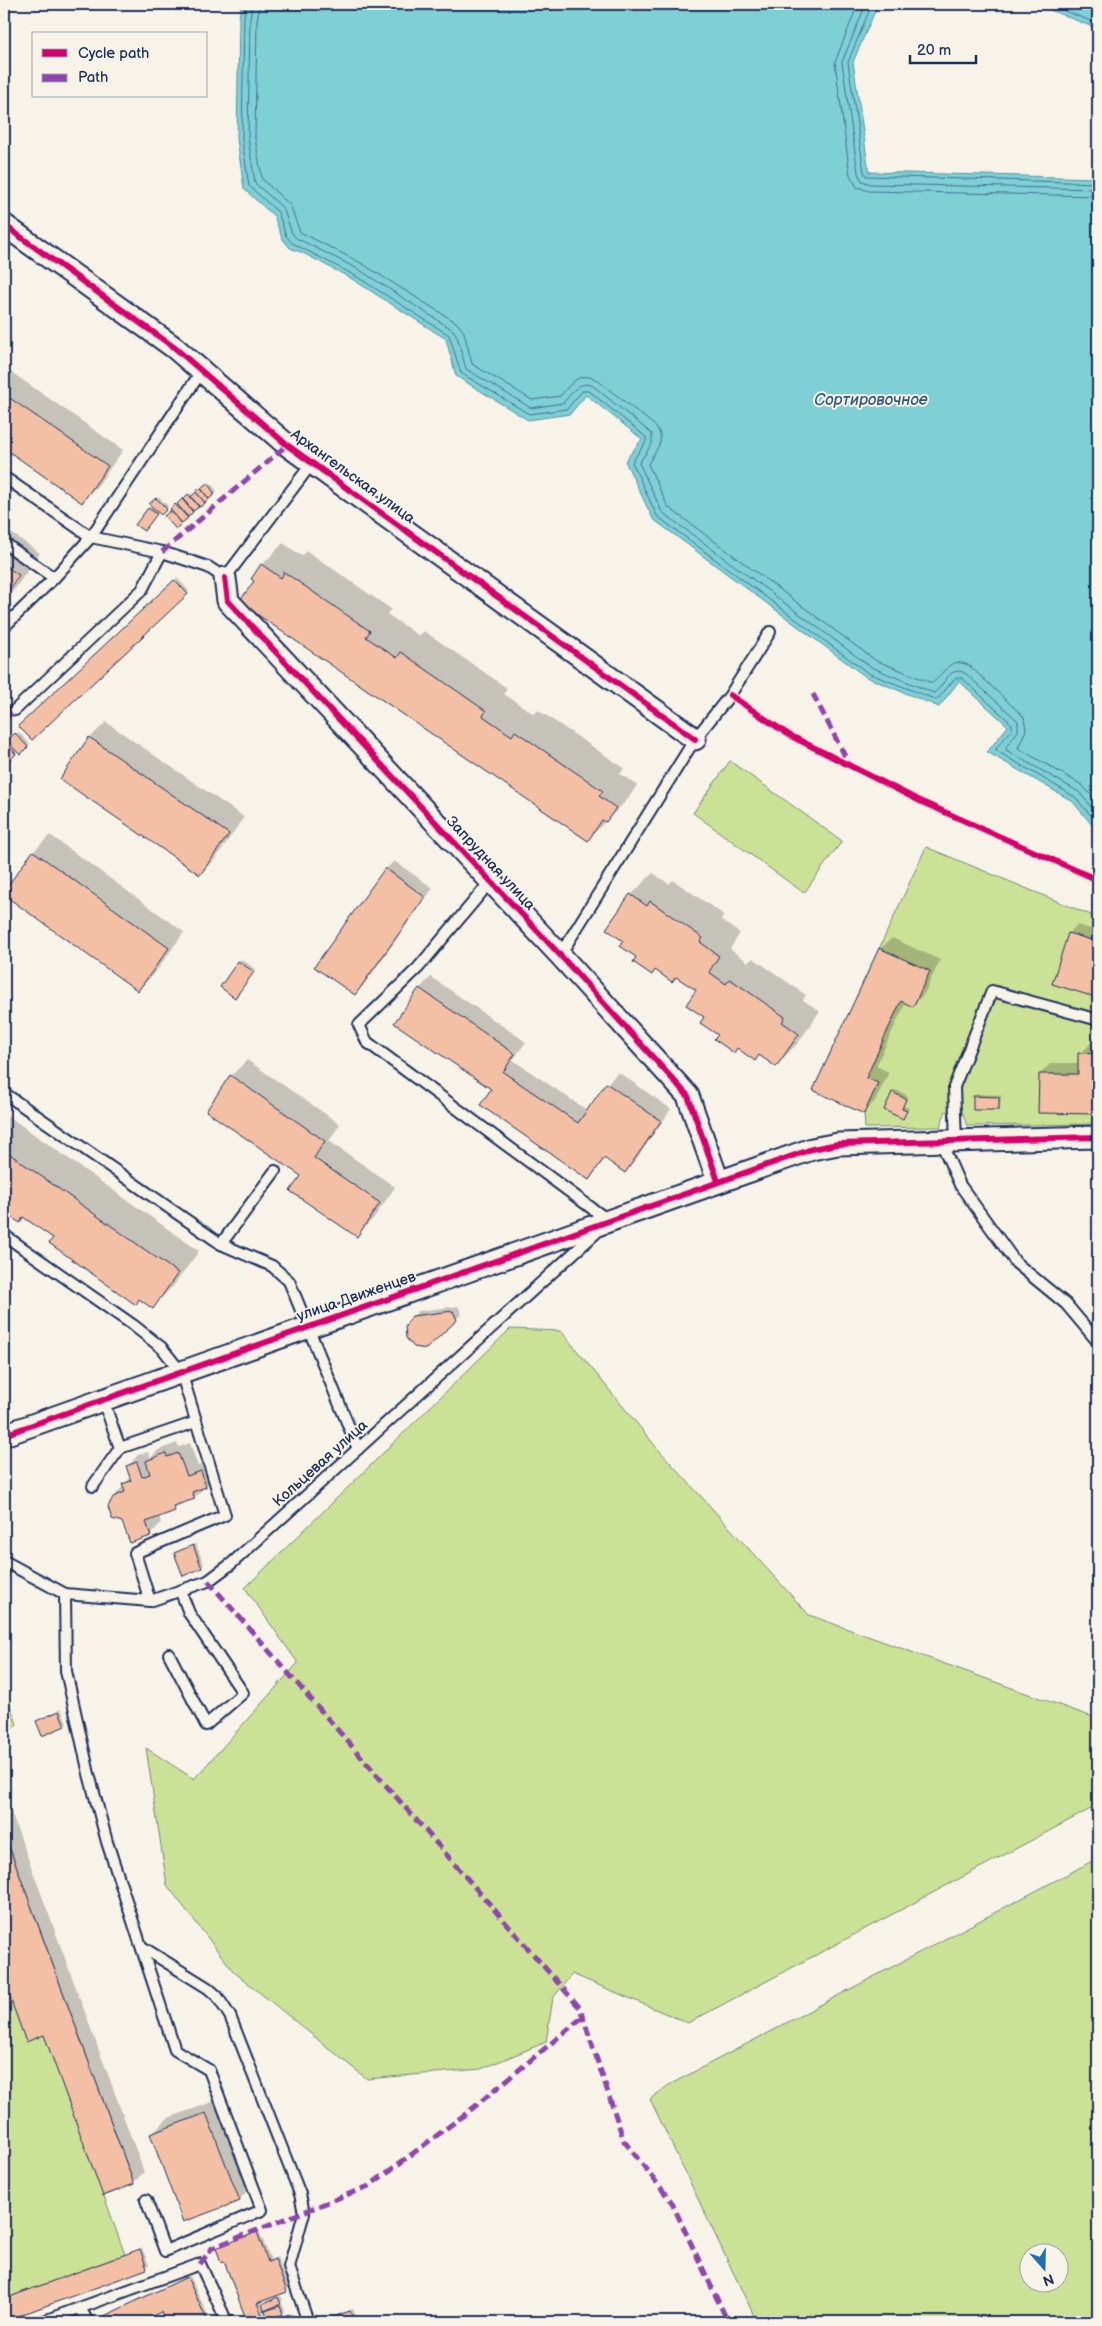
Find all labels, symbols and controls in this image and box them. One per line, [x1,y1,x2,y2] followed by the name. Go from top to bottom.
[32,32,208,98] legend
[910,32,976,64] scale bar
[917,41,951,60] text: 20 m
[78,44,149,63] text: Cycle path
[78,68,108,87] text: Path
[814,391,928,410] water label: Сортировочное
[286,424,419,528] street label: Архангельская улица
[442,812,539,915] street label: Запрудная улица
[294,1267,418,1326] street label: улица Движенцев
[269,1416,372,1511] street label: Кольцевая улица
[1020,2244,1070,2294] north arrow
[1040,2270,1056,2290] text: N

